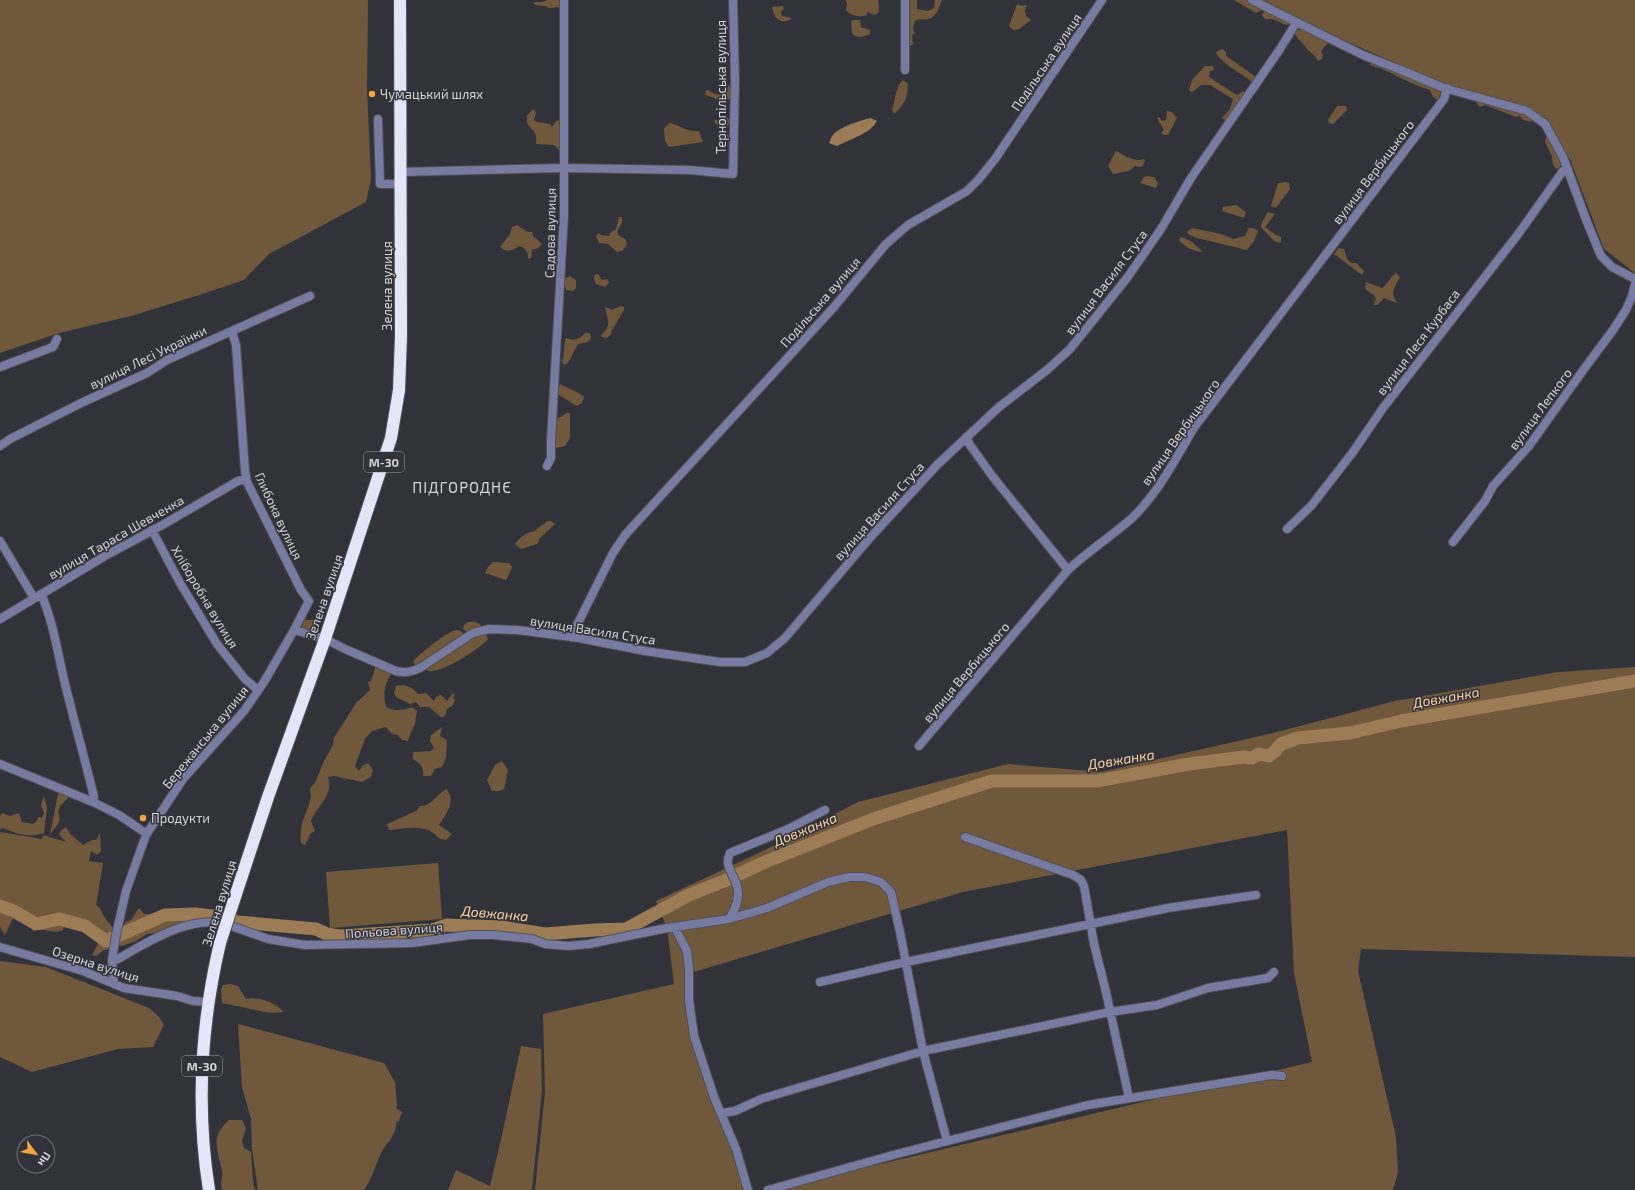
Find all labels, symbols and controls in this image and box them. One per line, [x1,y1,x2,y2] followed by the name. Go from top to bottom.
[1007,10,1085,114] street label: Подільська вулиця
[713,20,729,154] street label: Тернопільська вулиця
[380,86,483,102] place label: Чумацький шлях
[367,89,377,99] marker: Чумацький шлях
[1329,117,1417,227] street label: вулиця Вербицького
[541,188,559,278] street label: Садова вулиця
[1061,226,1151,338] street label: вулиця Василя Стуса
[379,241,395,331] street label: Зелена вулиця
[776,254,864,350] street label: Подільська вулиця
[1373,286,1463,398] street label: вулиця Леся Курбаса
[87,322,209,392] street label: вулиця Лесі Українки
[1505,365,1575,453] street label: вулиця Лепкого
[1137,376,1223,488] street label: вулиця Вербицького
[364,452,404,472] road number: М-30
[831,458,927,564] street label: вулиця Василя Стуса
[252,470,306,562] street label: Глибока вулиця
[412,478,512,496] district label: ПІДГОРОДНЄ
[45,492,187,582] street label: вулиця Тараса Шевченка
[168,543,242,651] street label: Хліборобна вулиця
[302,552,346,642] street label: Зелена вулиця
[529,612,657,648] street label: вулиця Василя Стуса
[919,619,1013,725] street label: вулиця Вербицького
[159,682,251,792] street label: Бережанська вулиця
[1410,683,1481,711] water label: Довжанка
[1085,745,1156,773] water label: Довжанка
[770,808,839,850] water label: Довжанка
[151,810,210,826] place label: Продукти
[138,813,148,823] marker: Продукти
[198,858,240,948] street label: Зелена вулиця
[460,902,529,924] water label: Довжанка
[345,919,443,941] street label: Польова вулиця
[50,942,142,986] street label: Озерна вулиця
[182,1056,222,1076] road number: М-30
[16,1134,56,1174] north arrow
[36,1150,54,1169] text: Пн

